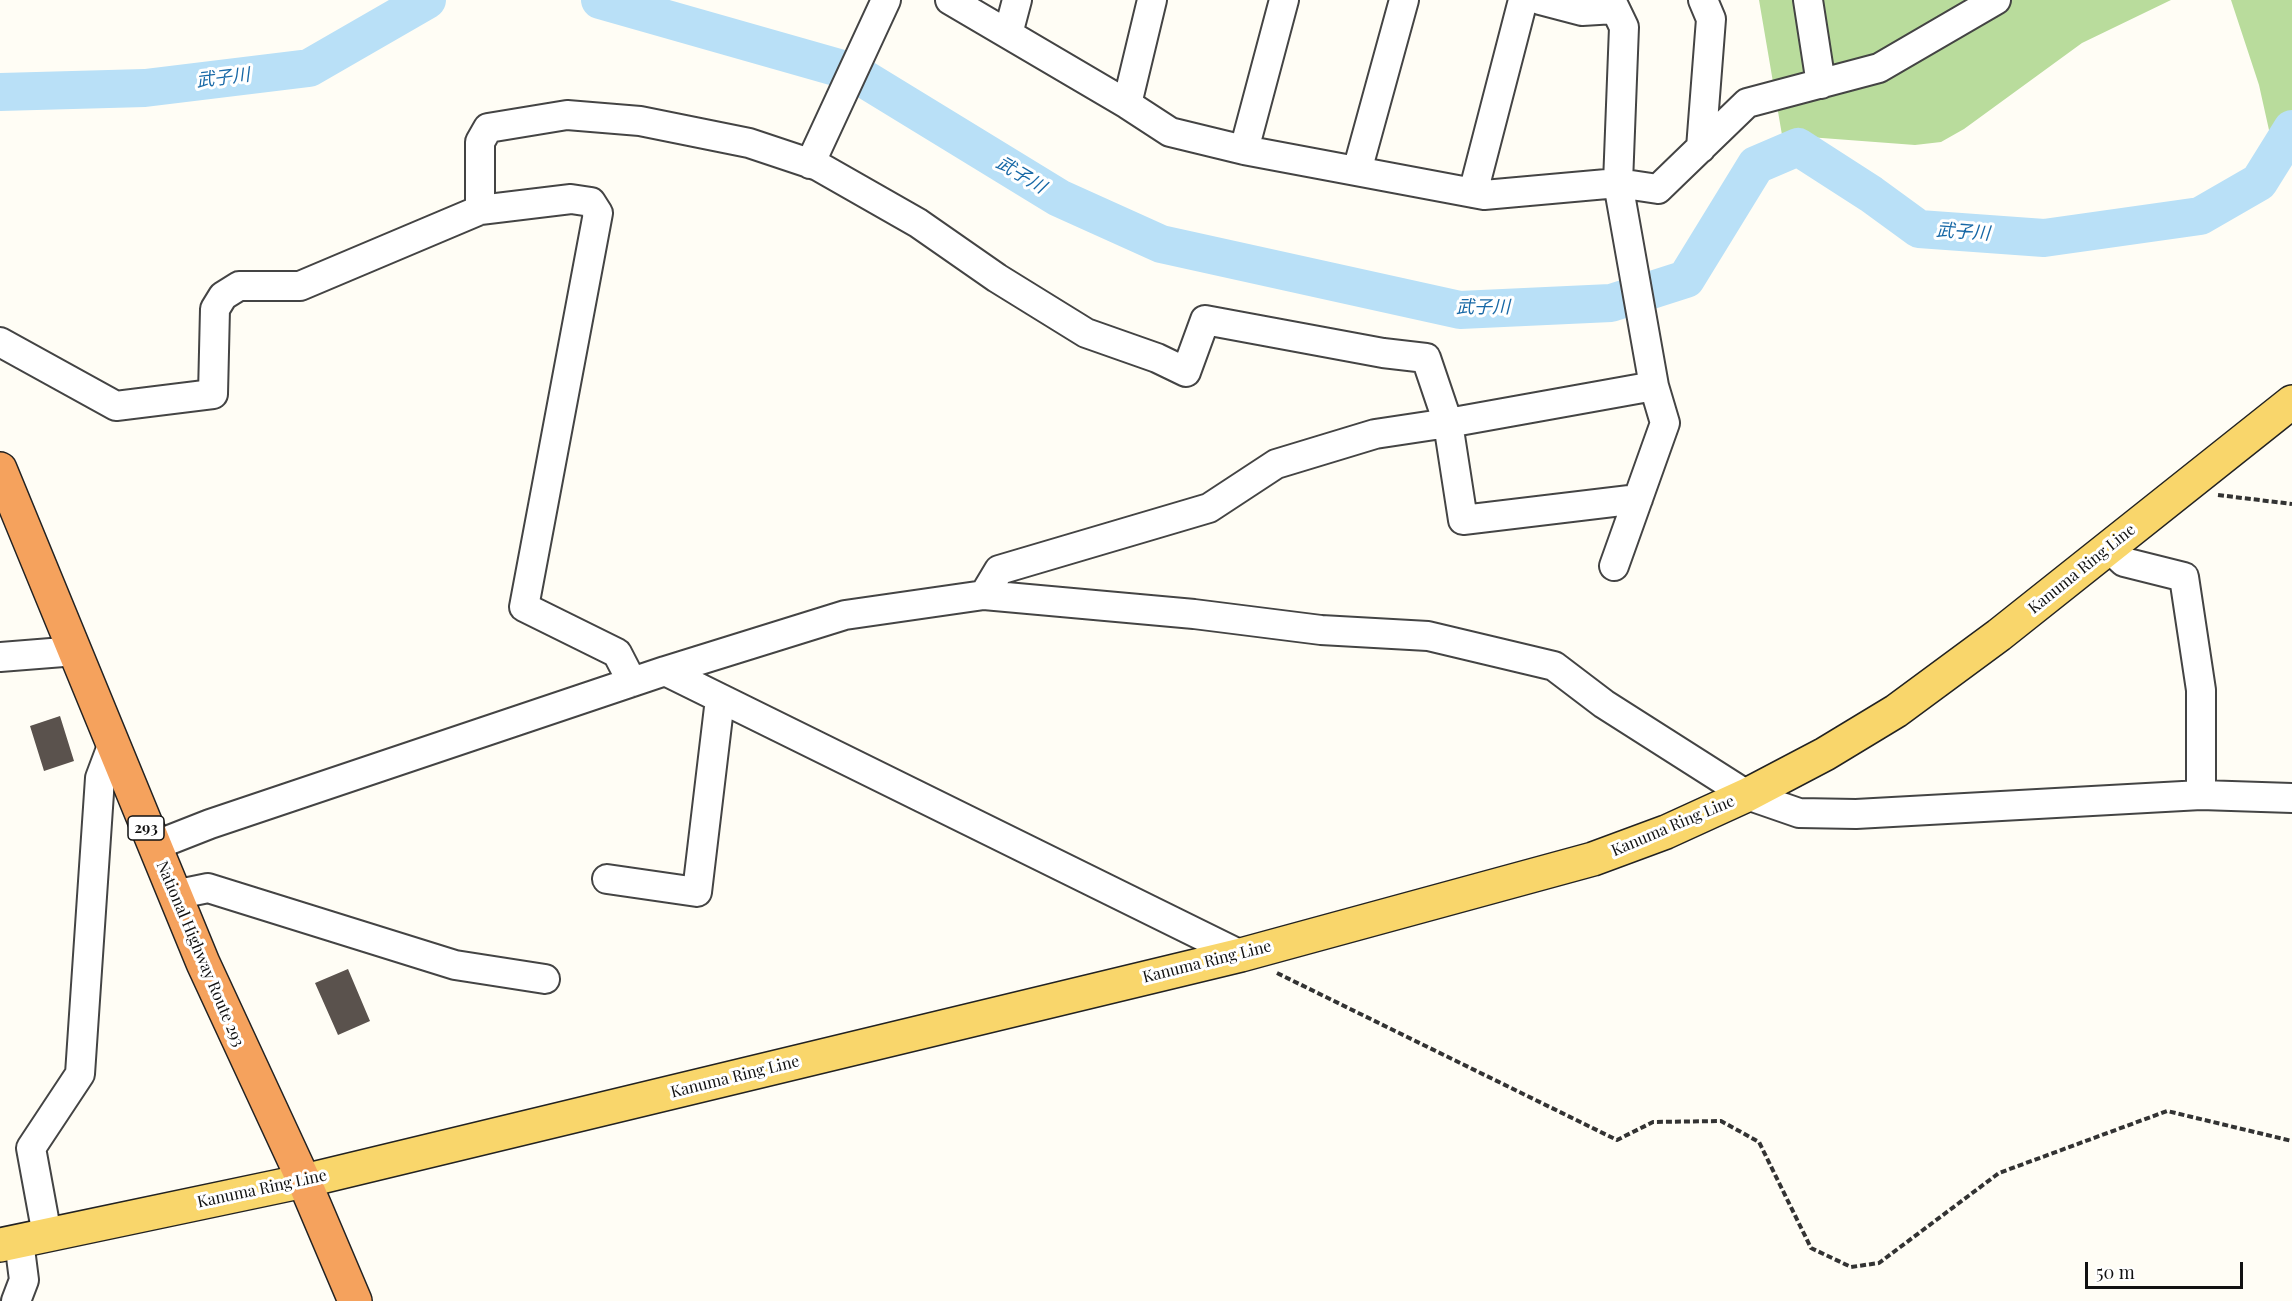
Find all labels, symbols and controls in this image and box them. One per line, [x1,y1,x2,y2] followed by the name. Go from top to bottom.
[195,64,251,92] water label: 武子川
[992,152,1050,198] water label: 武子川
[1935,219,1991,245] water label: 武子川
[1456,296,1510,318] water label: 武子川
[2025,520,2139,618] street label: Kanuma Ring Line
[1608,791,1738,861] street label: Kanuma Ring Line
[128,816,164,840] road number: 293
[152,858,248,1050] street label: National Highway Route 293
[1141,937,1273,987] street label: Kanuma Ring Line
[669,1052,801,1102] street label: Kanuma Ring Line
[195,1166,329,1212] street label: Kanuma Ring Line
[2088,1250,2246,1288] scale bar
[2096,1260,2135,1284] text: 50 m

